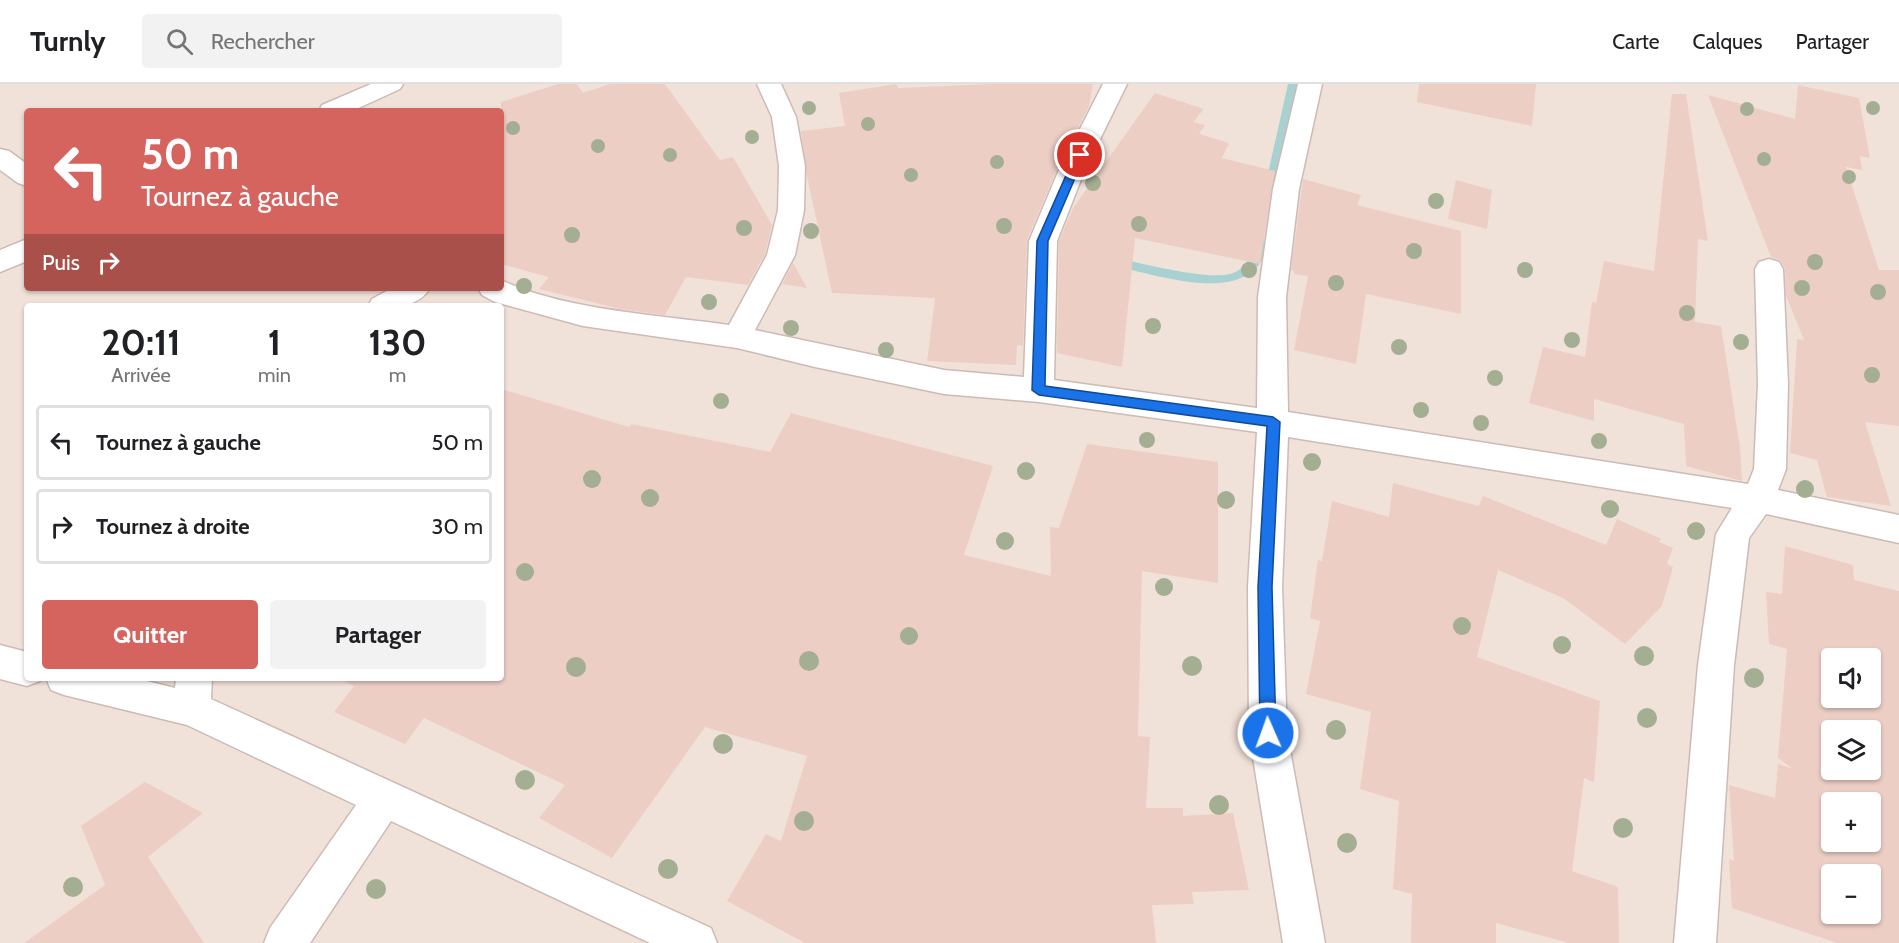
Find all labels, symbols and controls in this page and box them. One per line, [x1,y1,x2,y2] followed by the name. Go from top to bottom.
[142,14,562,68] search box
[30,24,106,58] text: Turnly
[163,25,196,58] icon: search
[211,28,315,55] text: Rechercher
[1612,29,1660,54] text: Carte
[1693,29,1763,54] text: Calques
[1796,29,1869,54] text: Partager
[141,128,239,180] text: 50 m
[1054,129,1105,180] pin
[42,132,120,210] icon: left
[1063,138,1096,171] icon: arrive
[141,180,339,213] text: Tournez à gauche
[92,246,125,279] icon: right
[42,249,80,276] text: Puis
[101,320,181,364] text: 20:11
[268,320,281,364] text: 1
[368,320,427,364] text: 130
[111,363,171,387] text: Arrivée
[258,363,291,387] text: min
[389,363,406,387] text: m
[45,426,78,459] icon: left
[96,429,261,456] text: Tournez à gauche
[431,429,483,456] text: 50 m
[45,510,78,543] icon: right
[96,513,250,540] text: Tournez à droite
[431,513,483,540] text: 30 m
[42,600,258,669] button: Quitter
[270,600,486,669] button: Partager
[1821,648,1881,924] map controls
[1821,648,1881,708] button: sound
[1236,701,1300,765] position arrow
[1821,720,1881,780] button: layers
[1821,792,1881,852] button: +
[1821,864,1881,924] button: −

